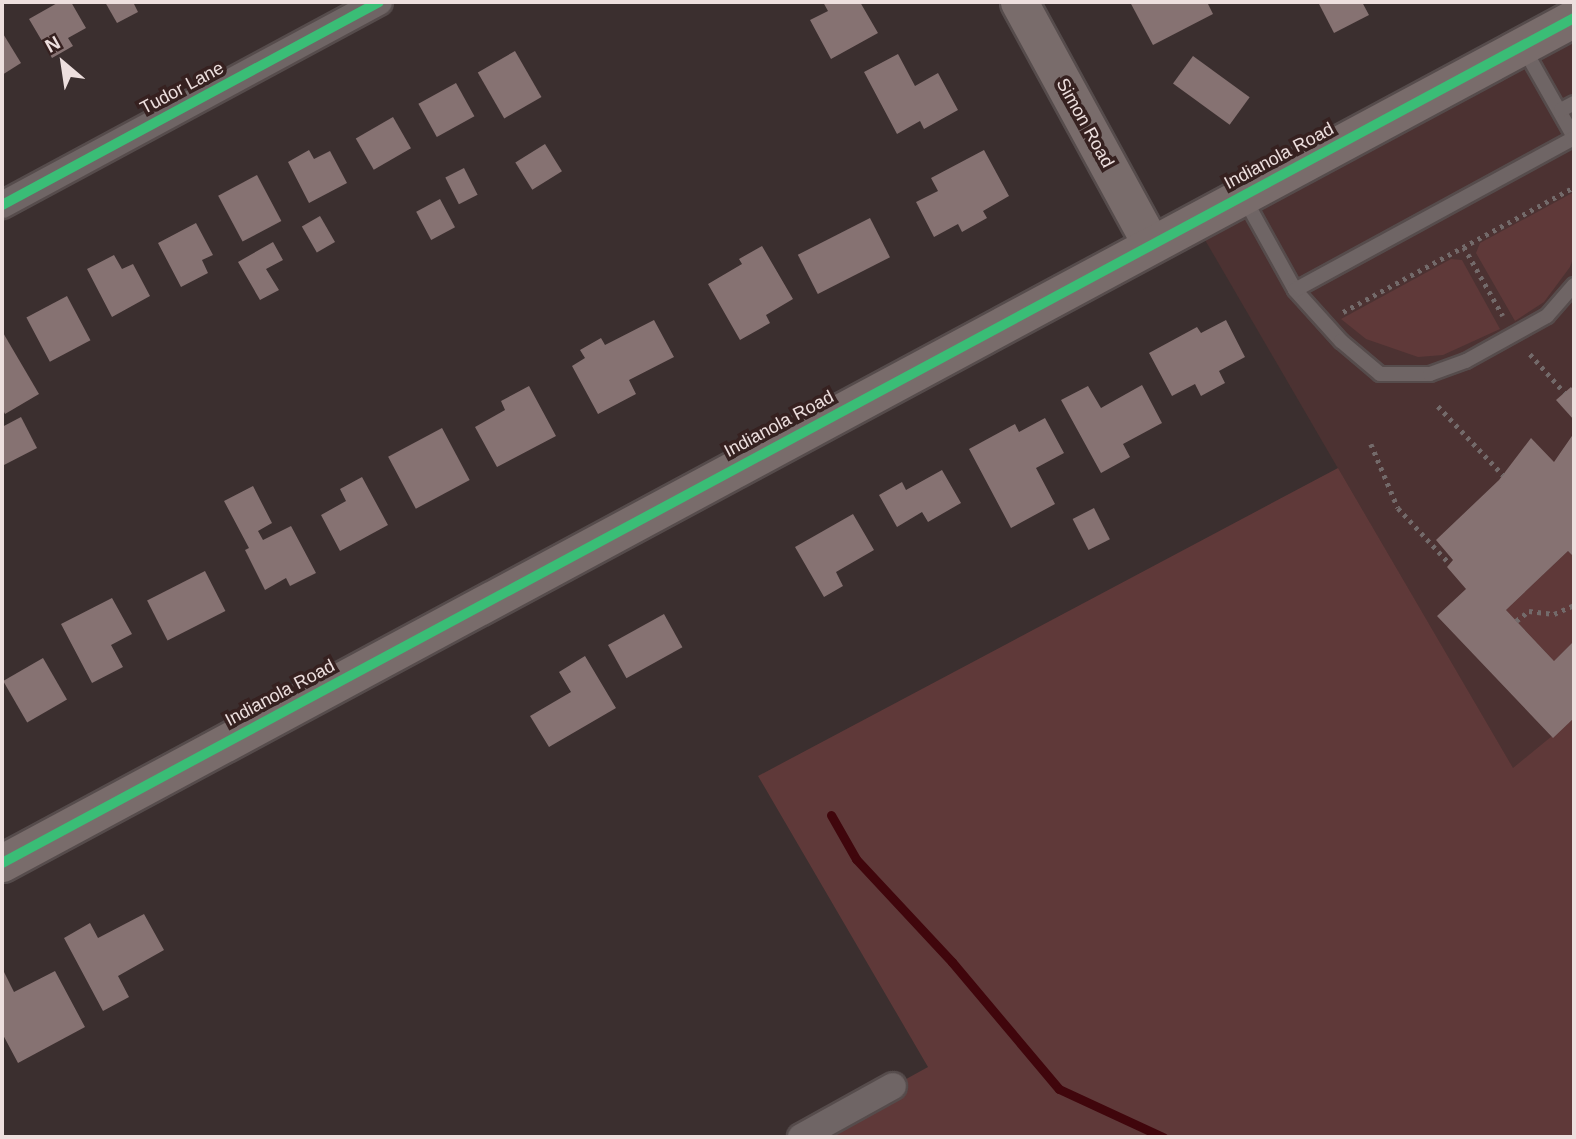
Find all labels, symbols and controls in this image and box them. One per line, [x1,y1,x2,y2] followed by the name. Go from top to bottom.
[28,28,98,98] north arrow
[41,32,64,57] text: N
[137,57,227,119] street label: Tudor Lane
[1052,74,1118,172] street label: Simon Road
[1220,118,1338,194] street label: Indianola Road
[720,386,838,462] street label: Indianola Road
[221,655,339,731] street label: Indianola Road

